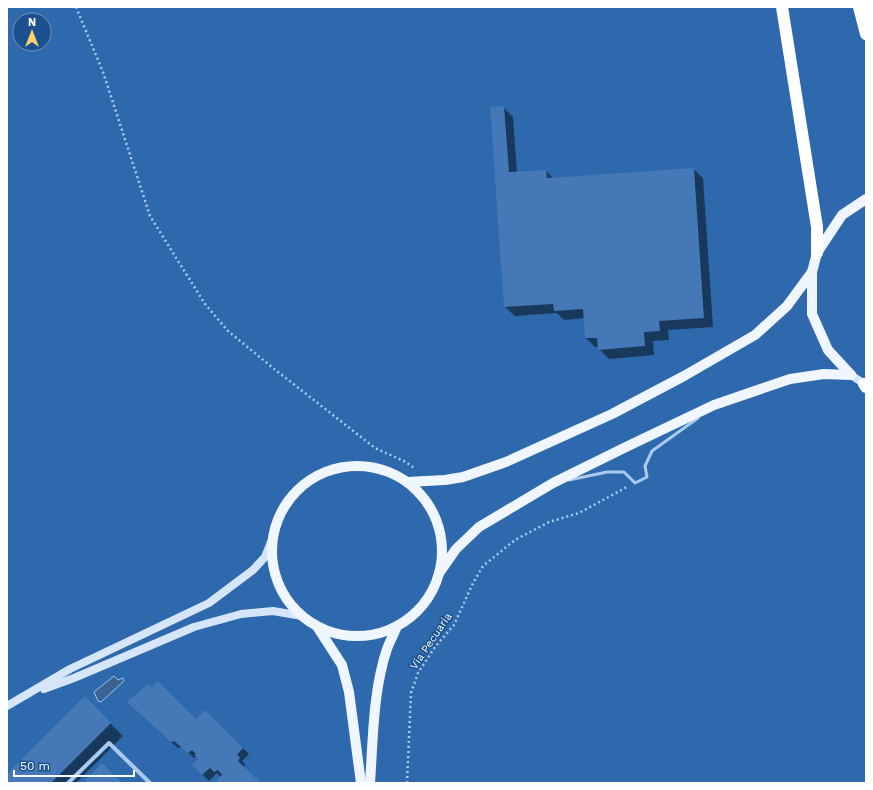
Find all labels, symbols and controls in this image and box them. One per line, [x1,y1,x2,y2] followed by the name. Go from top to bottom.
[12,12,52,52] north arrow
[28,16,36,29] text: N
[407,610,455,672] street label: Via Pecuaria
[14,752,134,778] scale bar
[20,759,50,773] text: 50 m

